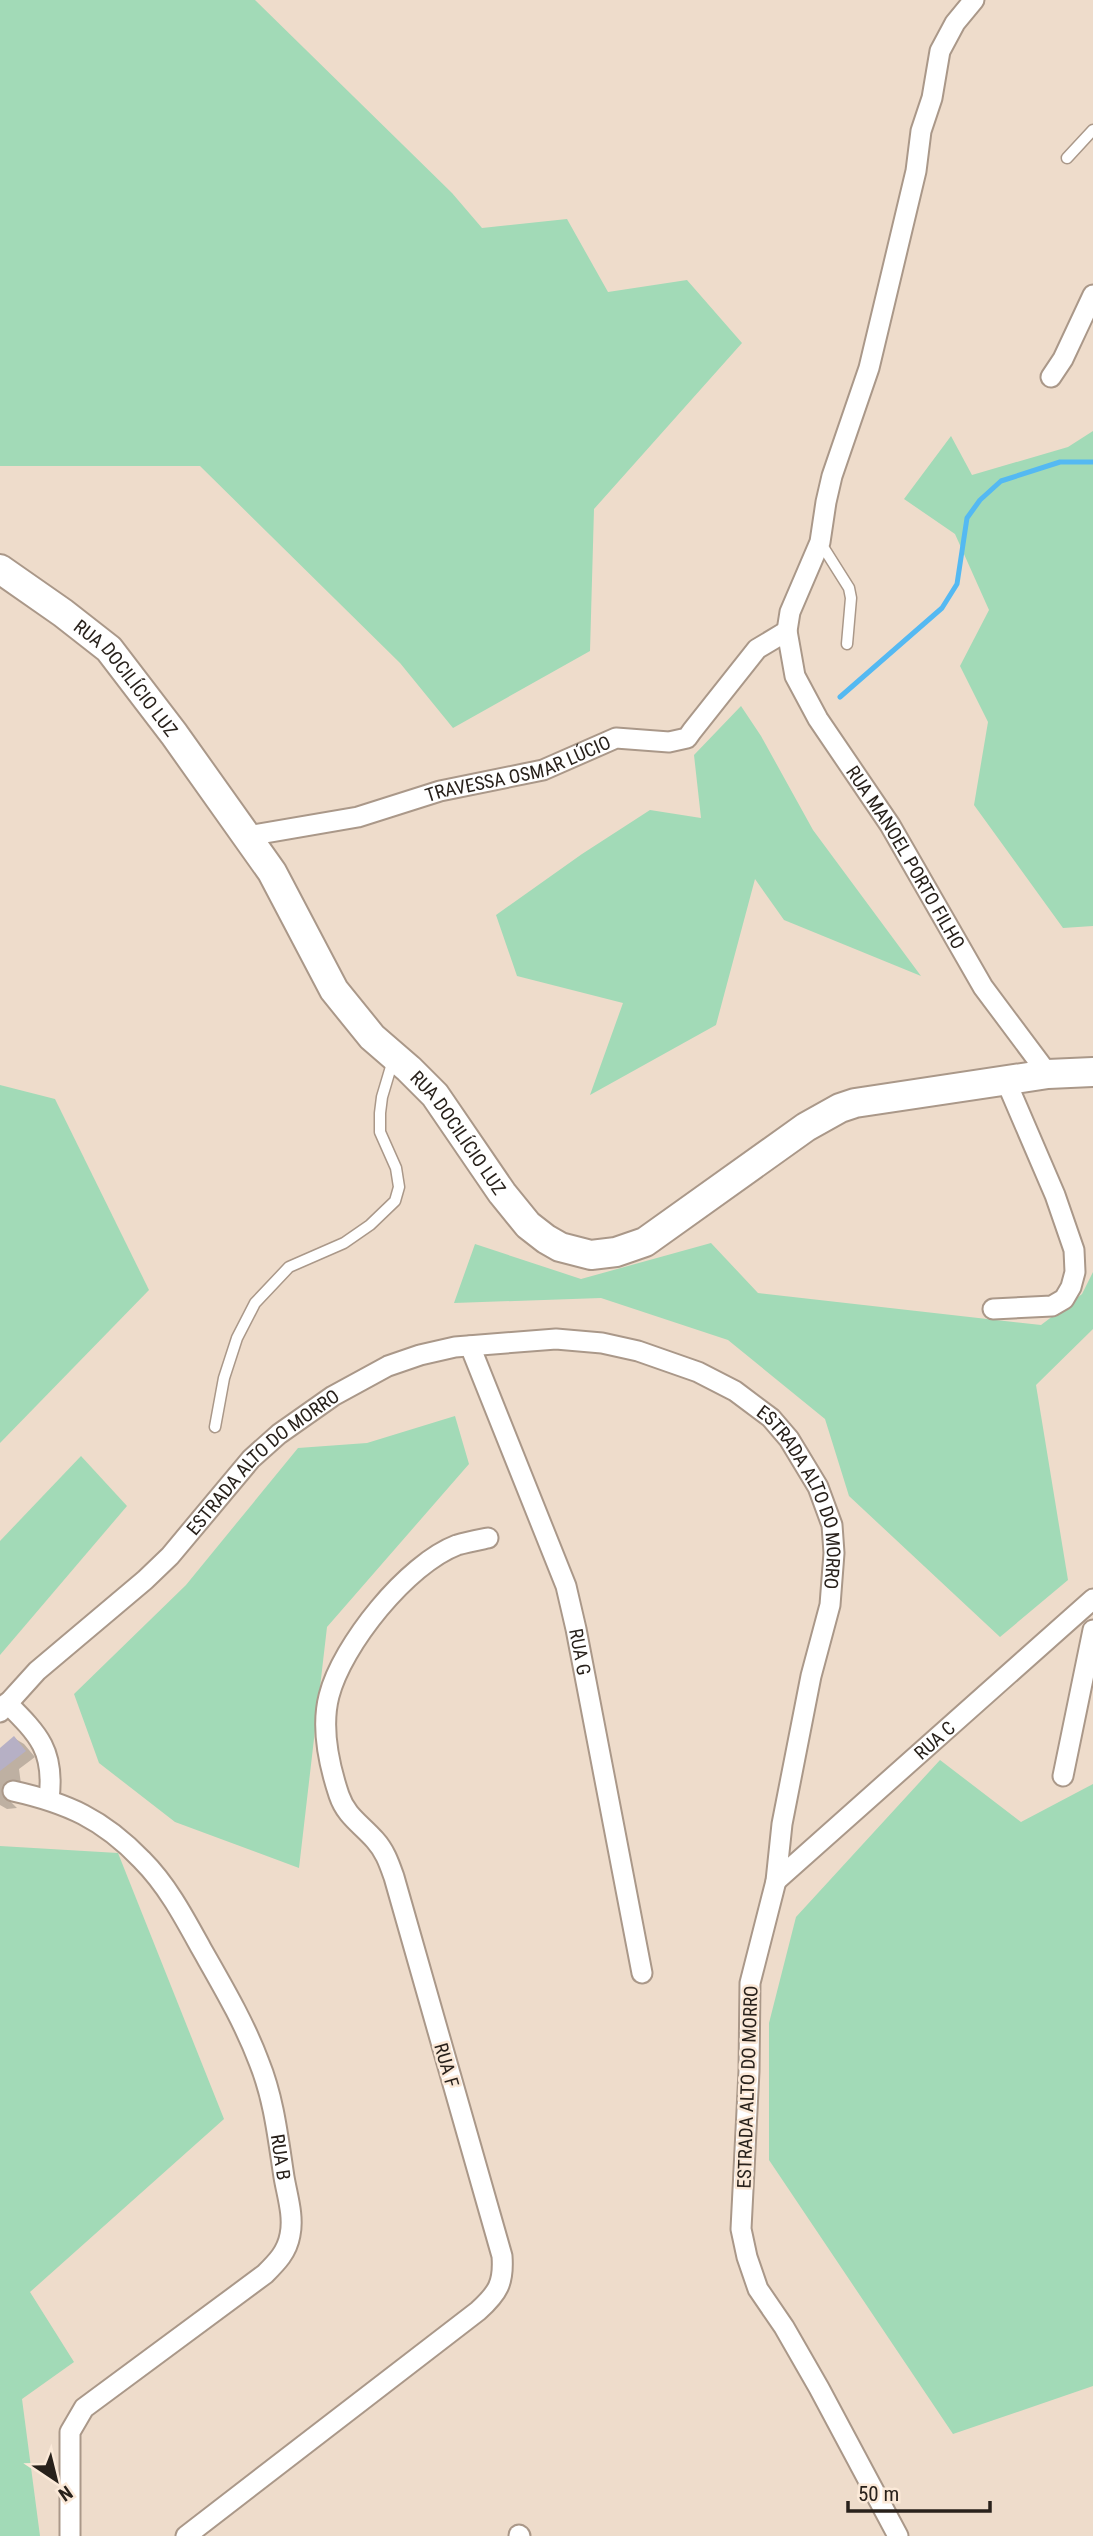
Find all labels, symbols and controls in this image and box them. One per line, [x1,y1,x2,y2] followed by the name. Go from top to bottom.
[69,615,183,741] street label: RUA DOCILÍCIO LUZ
[422,731,614,807] street label: TRAVESSA OSMAR LÚCIO
[841,761,970,953] street label: RUA MANOEL PORTO FILHO
[405,1066,511,1199] street label: RUA DOCILÍCIO LUZ
[182,1384,344,1540] street label: ESTRADA ALTO DO MORRO
[752,1400,845,1590] street label: ESTRADA ALTO DO MORRO
[564,1627,596,1677] street label: RUA G
[910,1716,960,1765] street label: RUA C
[732,1985,763,2189] street label: ESTRADA ALTO DO MORRO
[429,2040,464,2090] street label: RUA F
[266,2132,295,2182] street label: RUA B
[21,2445,91,2515] north arrow
[848,2470,990,2514] scale bar
[54,2481,77,2506] text: N
[858,2482,899,2506] text: 50 m

